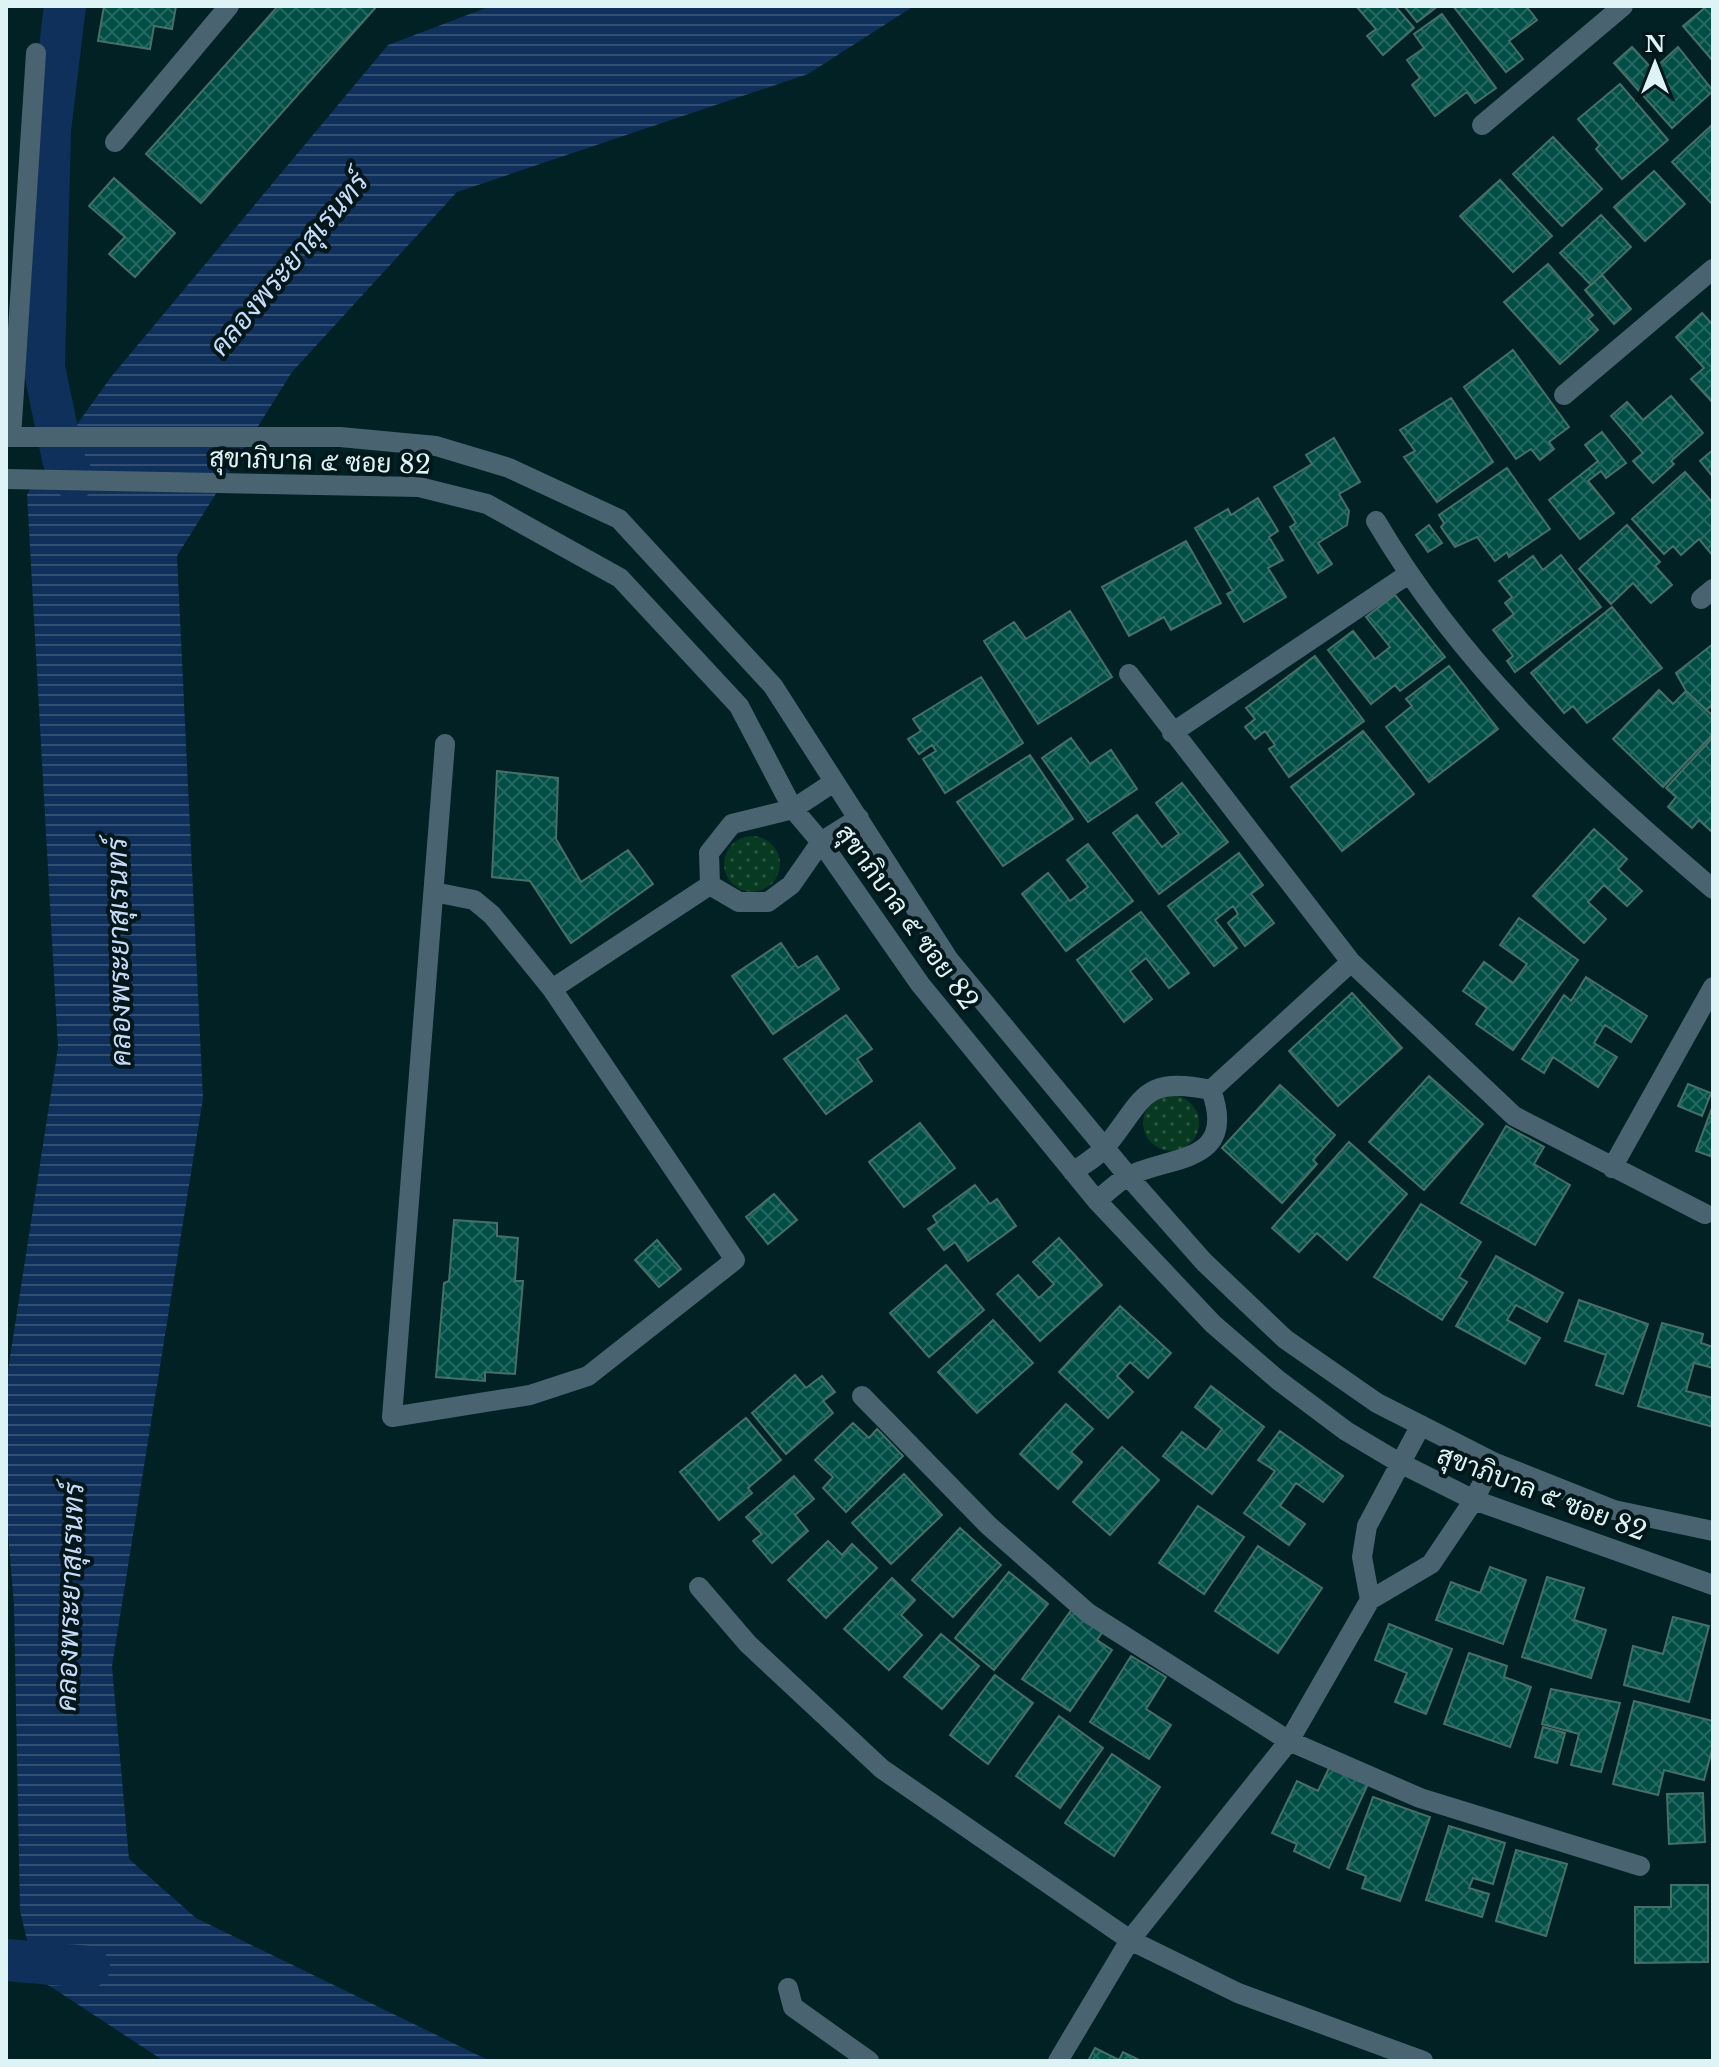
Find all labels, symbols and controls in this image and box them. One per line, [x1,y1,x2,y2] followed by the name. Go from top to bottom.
[1615,24,1695,104] north arrow
[1645,31,1666,58] text: N
[201,161,380,364] water label: คลองพระยาสุเรนทร์
[209,441,431,483] street label: สุขาภิบาล ๕ ซอย 82
[827,818,985,1017] street label: สุขาภิบาล ๕ ซอย 82
[97,833,140,1067] water label: คลองพระยาสุเรนทร์
[1432,1438,1651,1550] street label: สุขาภิบาล ๕ ซอย 82
[47,1478,94,1712] water label: คลองพระยาสุเรนทร์

